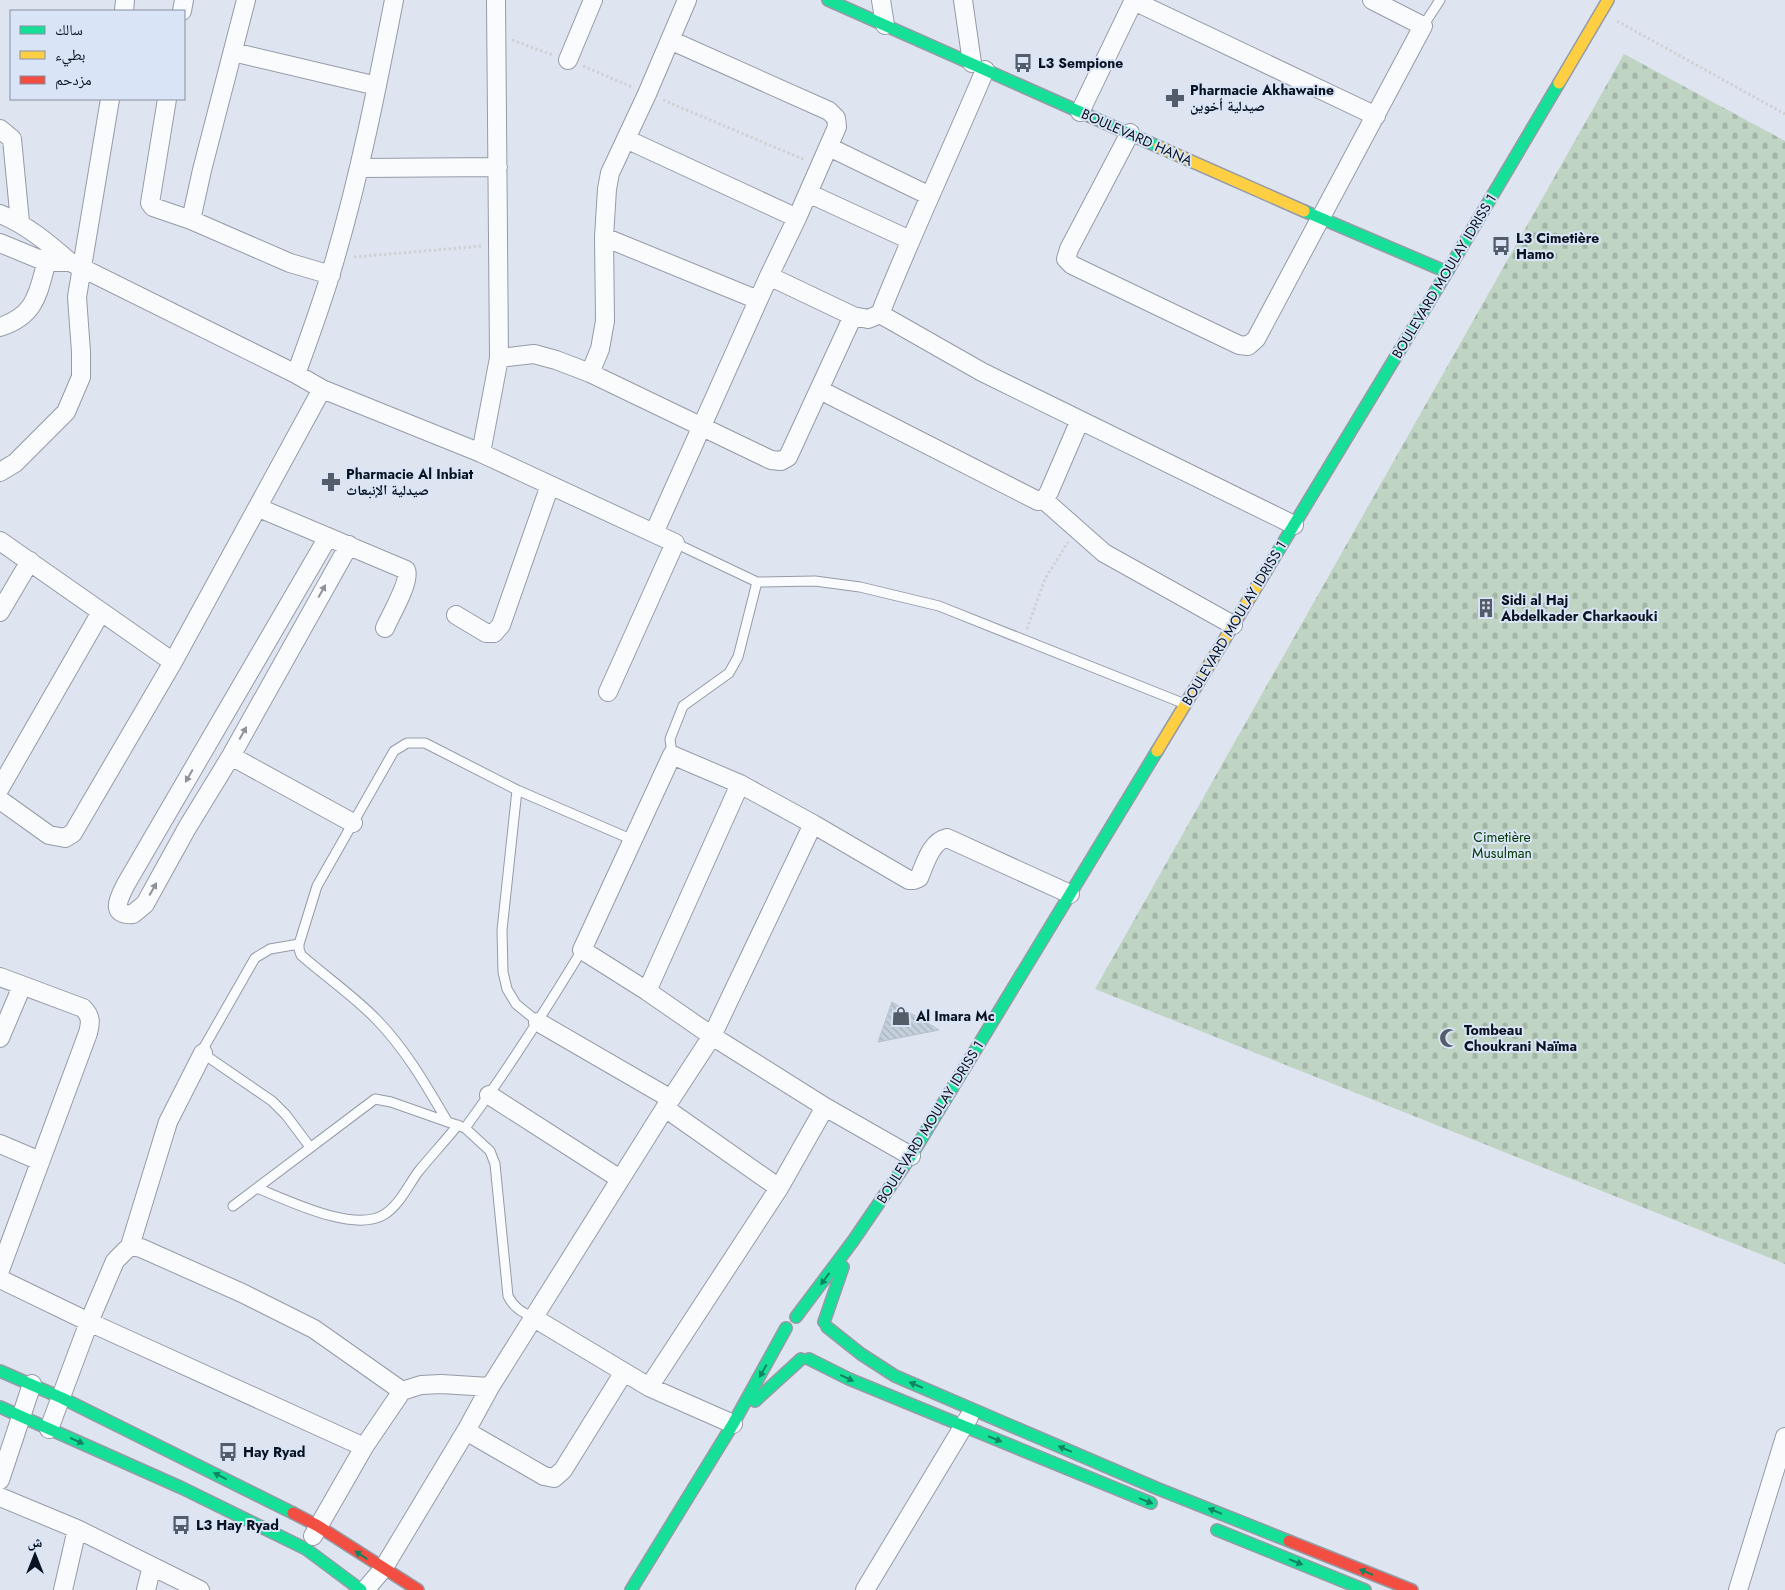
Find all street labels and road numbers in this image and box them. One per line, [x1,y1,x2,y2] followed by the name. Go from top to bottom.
[1078,104,1196,171] street label: BOULEVARD HANA
[1387,190,1501,362] street label: BOULEVARD MOULAY IDRISS 1
[1177,537,1291,709] street label: BOULEVARD MOULAY IDRISS 1
[872,1037,988,1207] street label: BOULEVARD MOULAY IDRISS 1

